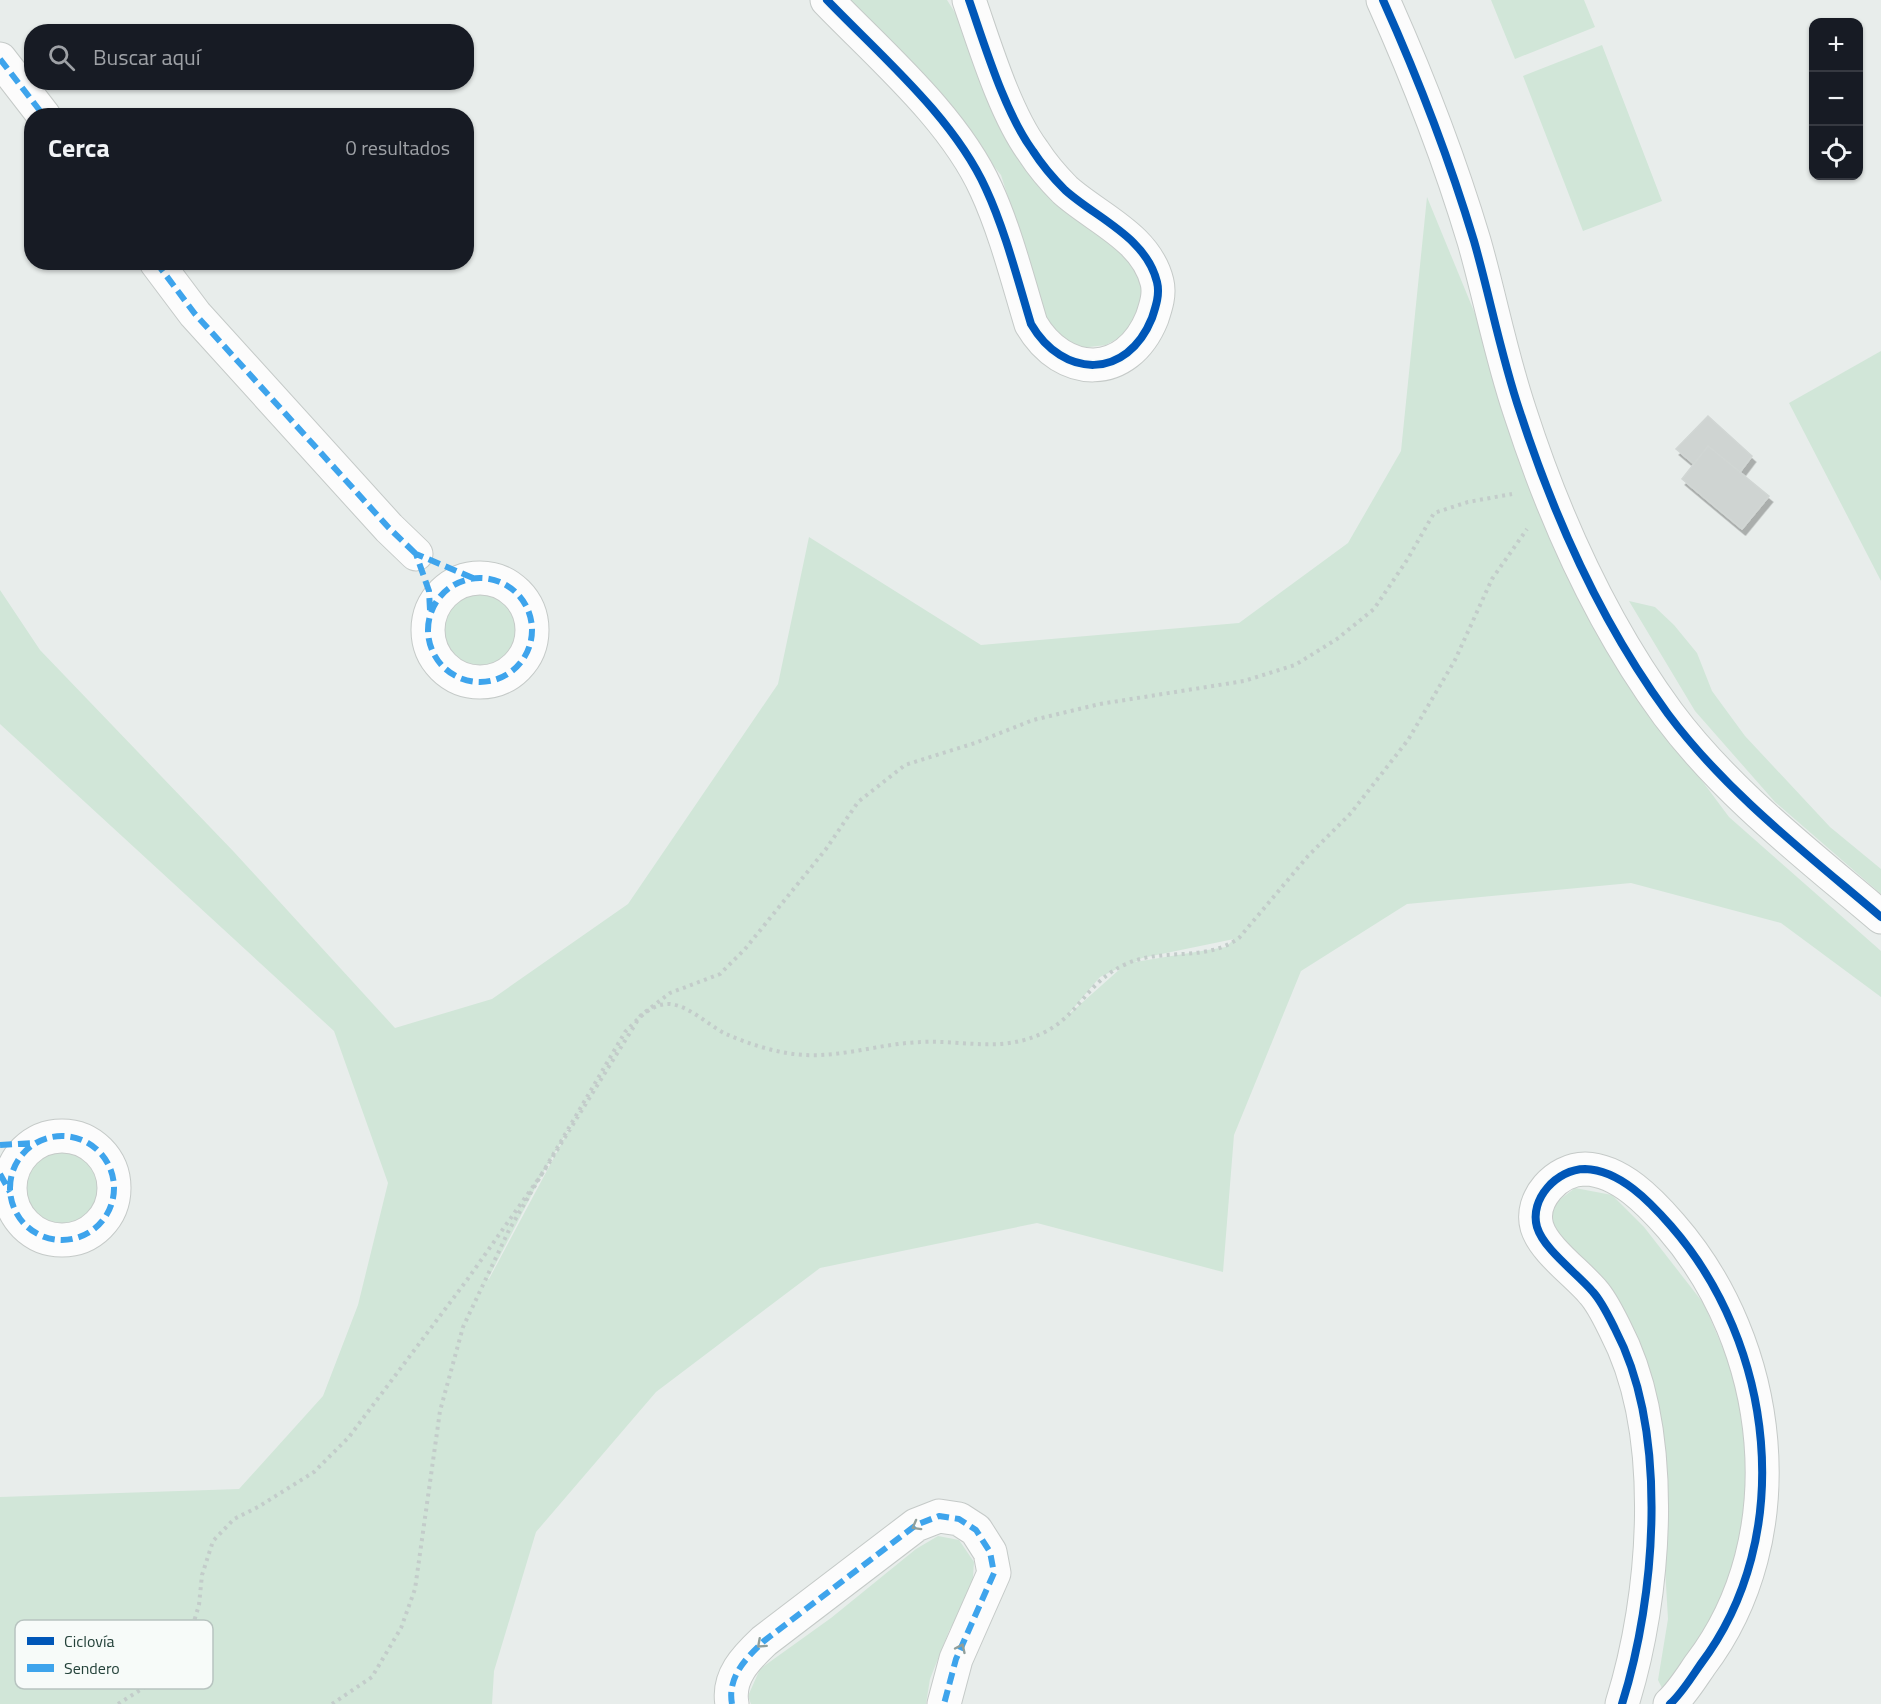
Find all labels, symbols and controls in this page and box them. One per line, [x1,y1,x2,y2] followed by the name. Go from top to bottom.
[1809,18,1863,180] map controls
[1809,18,1863,72] button: +
[24,24,474,90] search box
[93,40,201,74] text: Buscar aquí
[45,41,78,74] icon: search
[1809,72,1863,126] button: −
[1809,126,1863,180] button: locate
[48,128,110,167] text: Cerca
[346,132,450,163] text: 0 resultados
[912,1519,922,1530] one-way arrow
[15,1620,213,1689] legend
[64,1629,114,1653] text: Ciclovía
[758,1637,768,1648] one-way arrow
[953,1644,965,1655] one-way arrow
[64,1656,120,1680] text: Sendero

